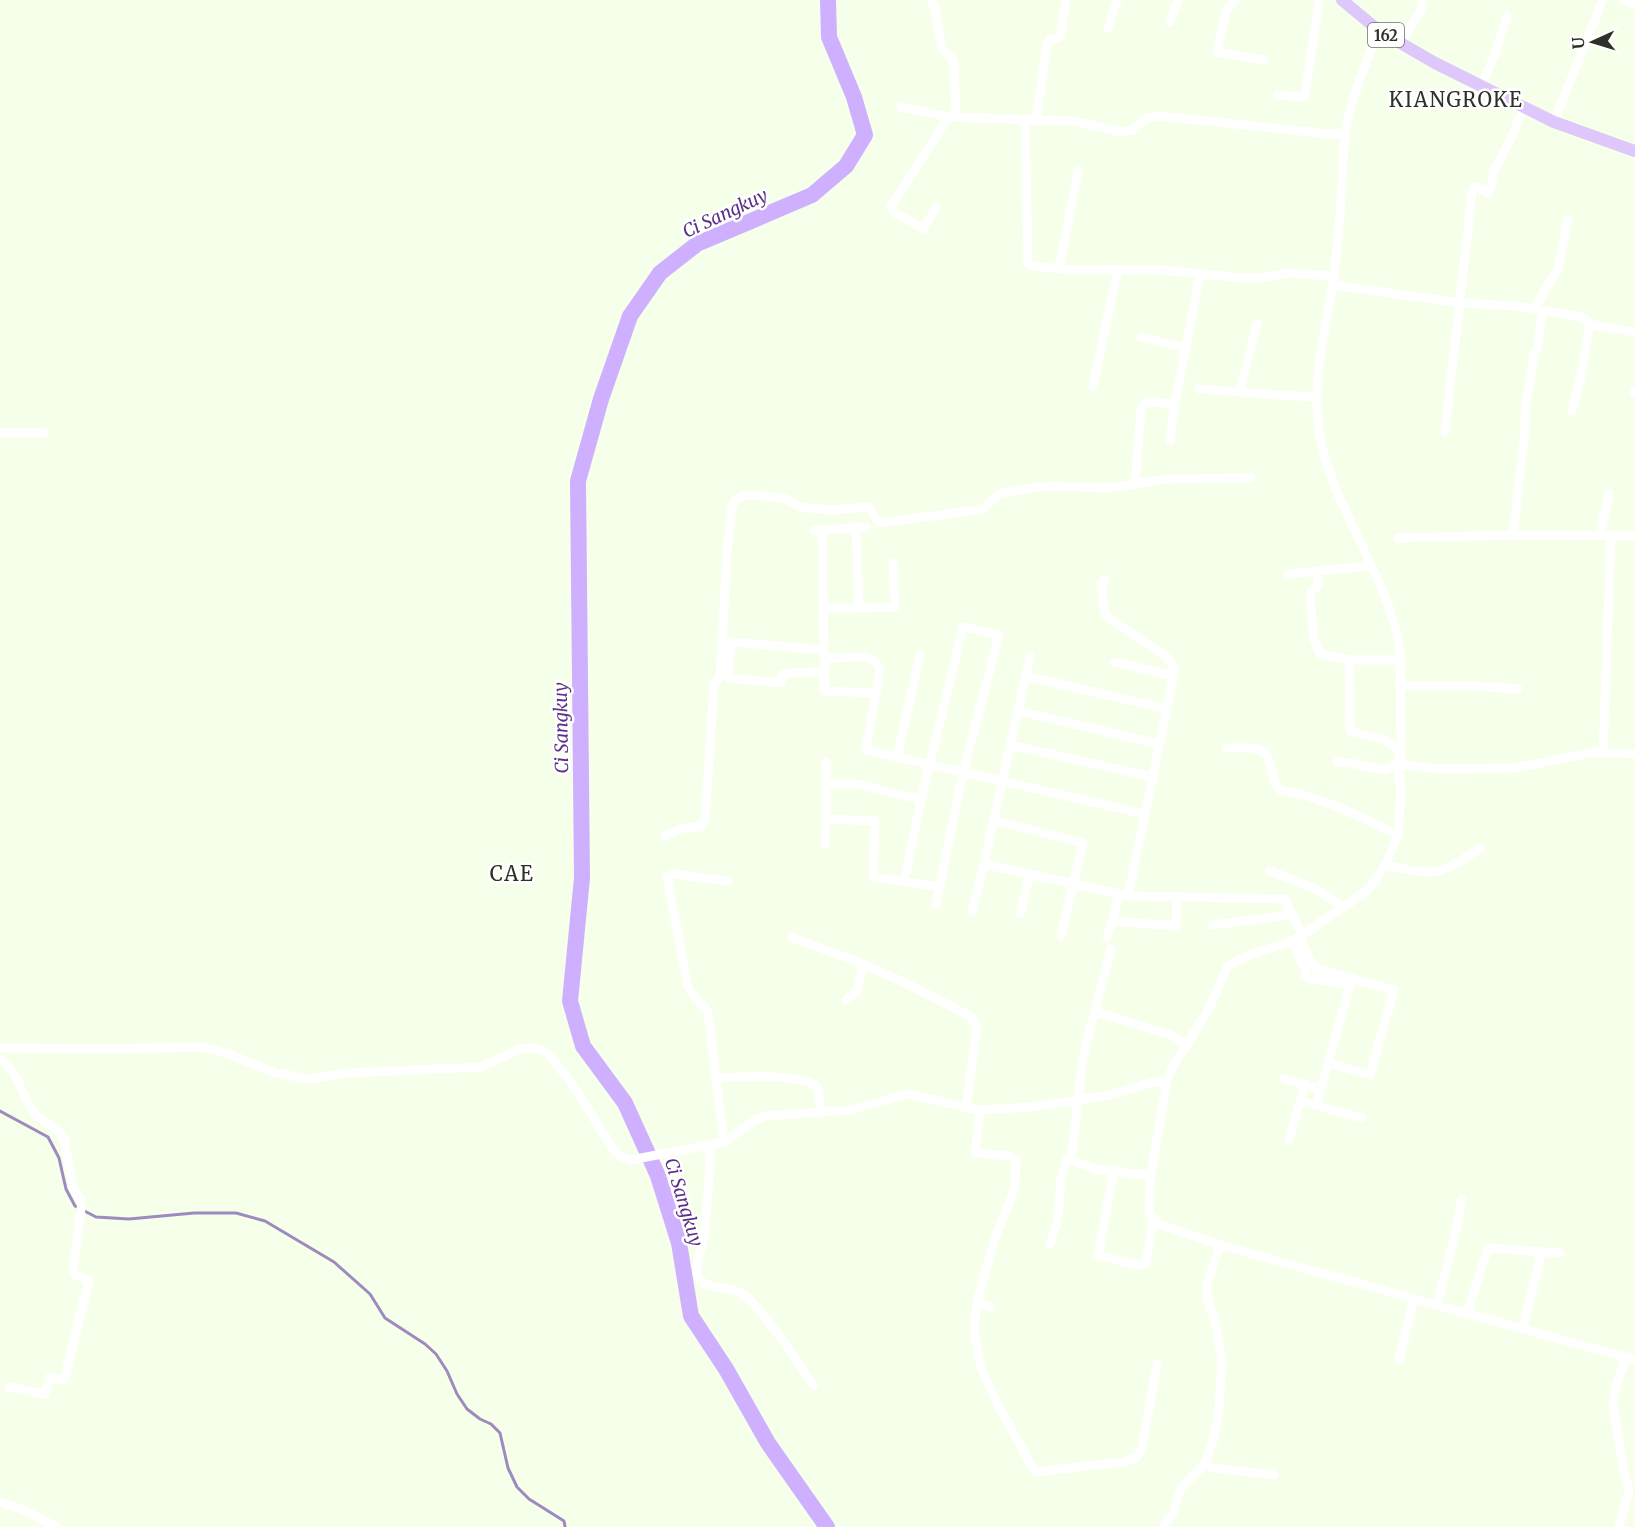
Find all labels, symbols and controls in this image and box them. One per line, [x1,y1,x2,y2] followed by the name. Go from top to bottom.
[1563,12,1623,72] north arrow
[1368,23,1404,47] road number: 162
[1568,36,1588,50] text: U
[1389,87,1523,112] district label: KIANGROKE
[679,183,771,243] water label: Ci Sangkuy
[549,682,573,774] water label: Ci Sangkuy
[490,861,534,886] district label: CAE
[660,1155,708,1249] water label: Ci Sangkuy

